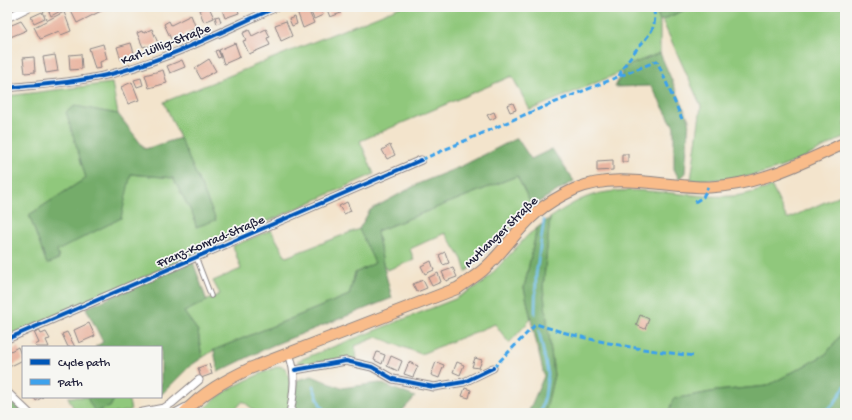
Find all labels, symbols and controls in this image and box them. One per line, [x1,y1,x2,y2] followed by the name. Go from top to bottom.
[119,21,213,69] street label: Karl-Lüllig-Straße
[462,194,542,272] street label: Mutlanger Straße
[154,213,267,272] street label: Franz-Konrad-Straße
[22,346,162,398] legend
[58,357,111,371] text: Cycle path
[57,377,83,391] text: Path

